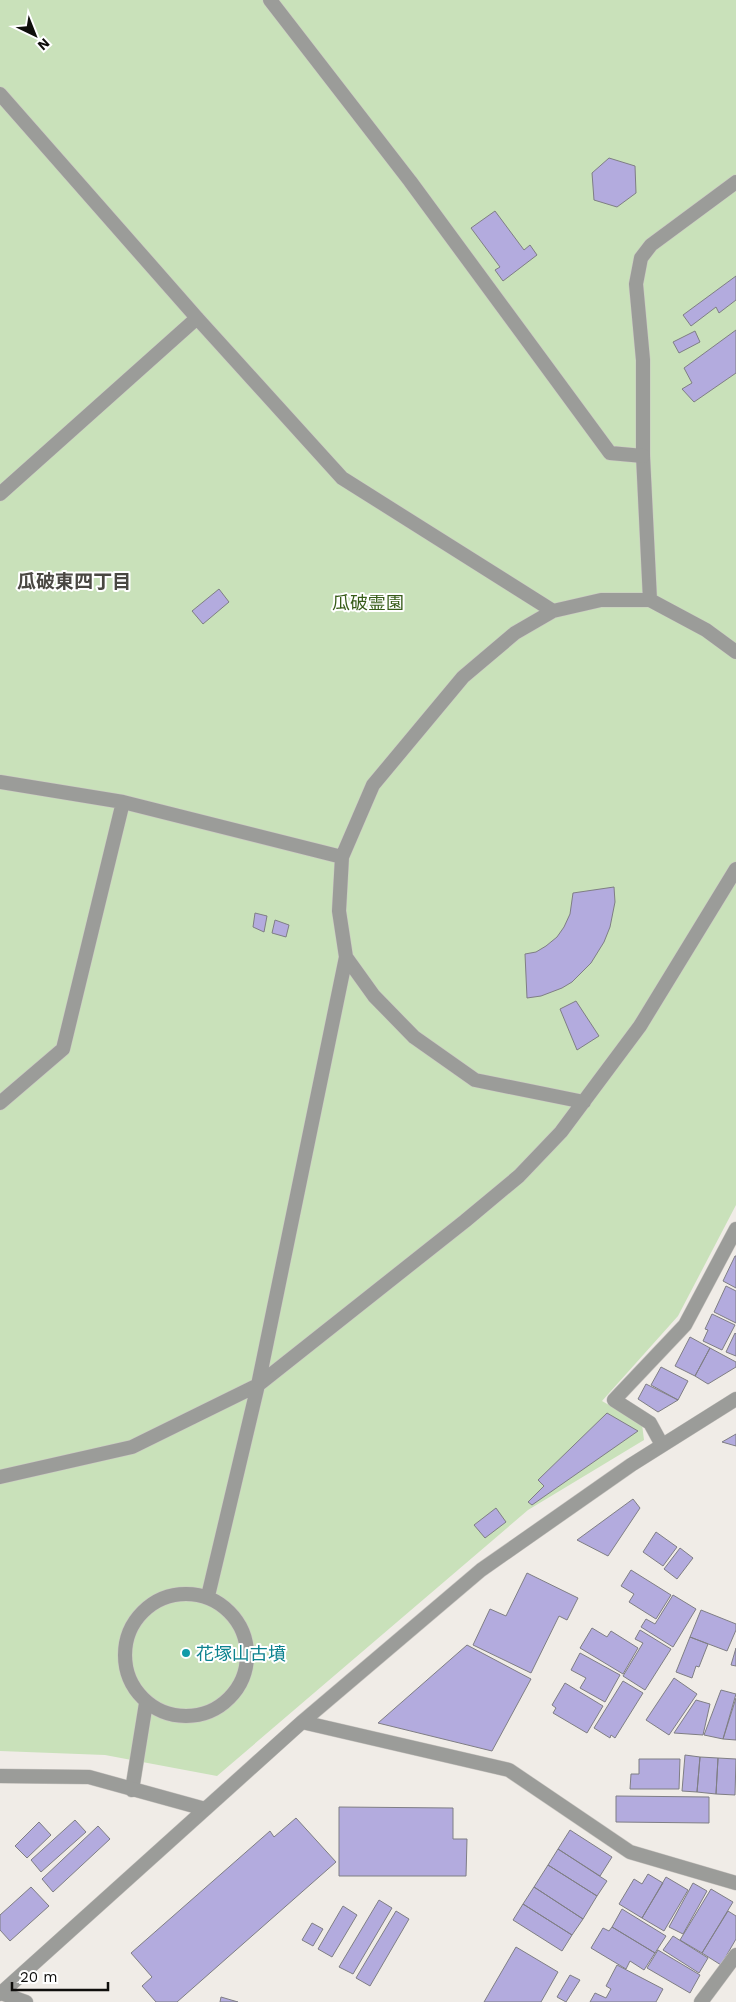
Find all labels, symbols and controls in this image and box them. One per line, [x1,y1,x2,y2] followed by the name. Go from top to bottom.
[10,10,60,60] north arrow
[35,35,53,54] text: N
[17,570,131,593] district label: 瓜破東四丁目
[332,592,404,613] park label: 瓜破霊園
[196,1643,286,1664] place label: 花塚山古墳
[180,1647,192,1659] marker: 花塚山古墳
[12,1960,109,1992] scale bar
[20,1968,58,1986] text: 20 m

